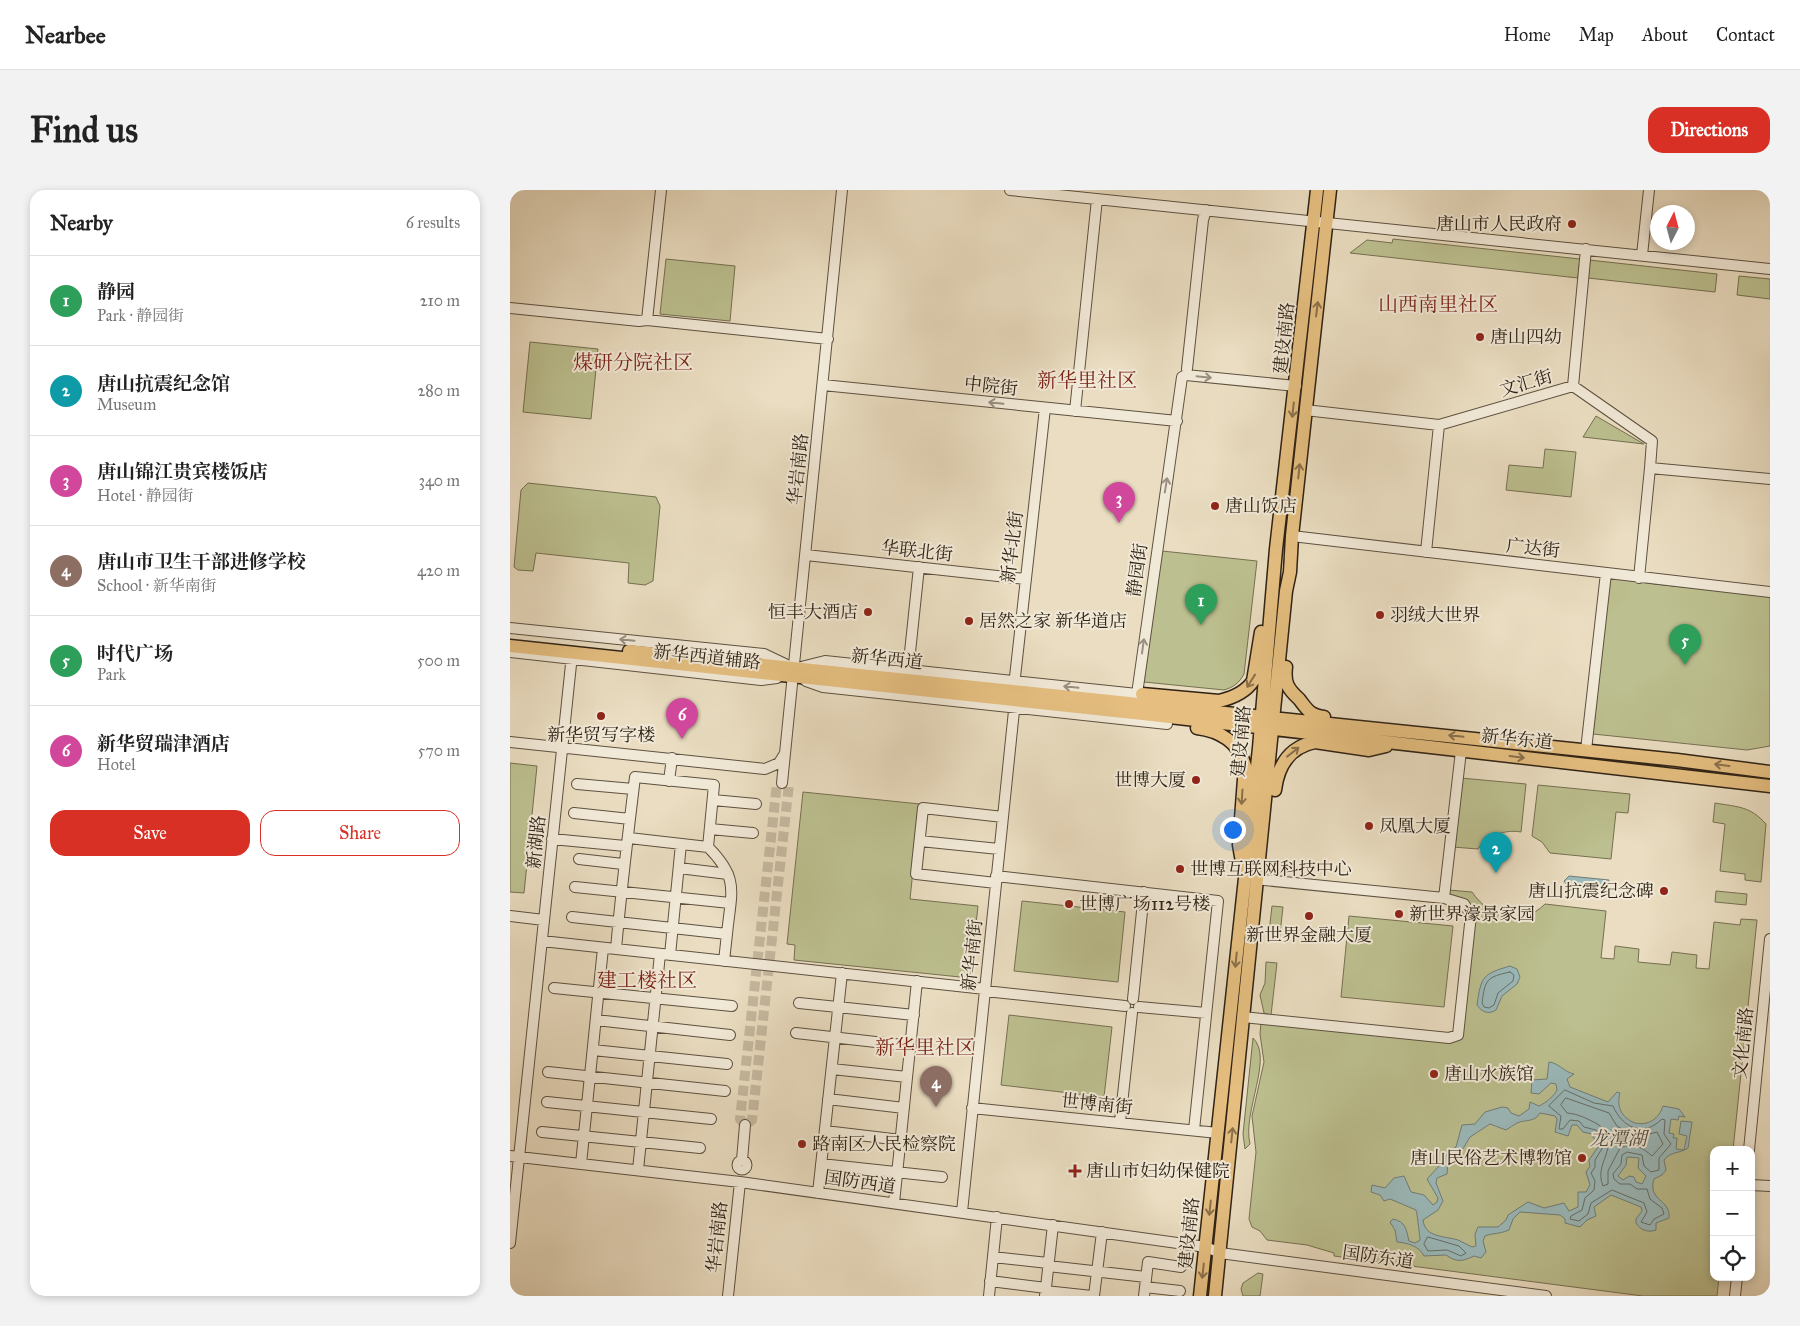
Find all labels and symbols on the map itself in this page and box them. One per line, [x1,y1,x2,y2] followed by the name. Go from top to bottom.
[1650,205,1695,250] north arrow
[1436,213,1562,235] place label: 唐山市人民政府
[1566,218,1578,230] marker: 唐山市人民政府
[1378,292,1498,316] district label: 山西南里社区
[1269,301,1299,375] street label: 建设南路
[1312,302,1322,318] one-way arrow
[1490,326,1562,348] place label: 唐山四幼
[1474,331,1486,343] marker: 唐山四幼
[573,350,693,374] district label: 煤研分院社区
[1497,365,1555,401] street label: 文汇街
[1037,368,1137,392] district label: 新华里社区
[963,372,1019,400] street label: 中院街
[1195,372,1211,381] one-way arrow
[989,398,1005,408] one-way arrow
[1289,401,1298,417] one-way arrow
[783,432,813,506] street label: 华岩南路
[1294,463,1304,479] one-way arrow
[1161,477,1171,493] one-way arrow
[1103,482,1135,523] pin: 3
[1225,495,1297,517] place label: 唐山饭店
[1209,500,1221,512] marker: 唐山饭店
[997,510,1027,584] street label: 新华北街
[1505,534,1561,562] street label: 广达街
[880,536,954,566] street label: 华联北街
[1122,542,1152,598] street label: 静园街
[1185,584,1217,625] pin: 1
[768,601,858,623] place label: 恒丰大酒店
[1390,604,1480,626] place label: 羽绒大世界
[862,606,874,618] marker: 恒丰大酒店
[1374,609,1386,621] marker: 羽绒大世界
[979,610,1127,632] place label: 居然之家 新华道店
[963,615,975,627] marker: 居然之家 新华道店
[1669,624,1701,665] pin: 5
[619,636,635,645] one-way arrow
[1139,638,1149,654] one-way arrow
[652,640,762,674] street label: 新华西道辅路
[850,644,924,674] street label: 新华西道
[1245,674,1255,688] one-way arrow
[1063,682,1079,692] one-way arrow
[666,698,698,739] pin: 6
[1227,704,1255,778] street label: 建设南路
[595,710,607,722] marker: 新华贸写字楼
[547,724,655,746] place label: 新华贸写字楼
[1480,724,1554,754] street label: 新华东道
[1448,732,1464,741] one-way arrow
[1286,747,1299,758] one-way arrow
[1509,752,1525,762] one-way arrow
[1714,760,1730,770] one-way arrow
[1114,769,1186,791] place label: 世博大厦
[1190,774,1202,786] marker: 世博大厦
[1238,789,1247,805] one-way arrow
[522,814,550,870] street label: 新湖路
[1379,815,1451,837] place label: 凤凰大厦
[1220,817,1246,843] your location
[1363,820,1375,832] marker: 凤凰大厦
[1480,832,1512,873] pin: 2
[1190,858,1352,880] place label: 世博互联网科技中心
[1174,863,1186,875] marker: 世博互联网科技中心
[1528,880,1654,902] place label: 唐山抗震纪念碑
[1658,885,1670,897] marker: 唐山抗震纪念碑
[1079,893,1210,915] place label: 世博广场112号楼
[1063,898,1075,910] marker: 世博广场112号楼
[1409,903,1535,925] place label: 新世界濠景家园
[1393,908,1405,920] marker: 新世界濠景家园
[1303,910,1315,922] marker: 新世界金融大厦
[957,918,987,992] street label: 新华南街
[1246,924,1372,946] place label: 新世界金融大厦
[1231,951,1241,967] one-way arrow
[597,968,697,992] district label: 建工楼社区
[1728,1006,1758,1080] street label: 文化南路
[875,1035,975,1059] district label: 新华里社区
[1444,1063,1534,1085] place label: 唐山水族馆
[920,1066,952,1107] pin: 4
[1428,1068,1440,1080] marker: 唐山水族馆
[1060,1089,1134,1119] street label: 世博南街
[1227,1127,1236,1143] one-way arrow
[1589,1127,1649,1150] water label: 龙潭湖
[812,1133,956,1155] place label: 路南区人民检察院
[796,1138,808,1150] marker: 路南区人民检察院
[1410,1147,1572,1169] place label: 唐山民俗艺术博物馆
[1576,1152,1588,1164] marker: 唐山民俗艺术博物馆
[1086,1160,1230,1182] place label: 唐山市妇幼保健院
[1068,1164,1082,1178] marker: 唐山市妇幼保健院
[823,1166,897,1198] street label: 国防西道
[1174,1196,1204,1270] street label: 建设南路
[702,1200,732,1274] street label: 华岩南路
[1205,1200,1215,1216] one-way arrow
[1341,1241,1415,1273] street label: 国防东道
[1198,1263,1208,1279] one-way arrow

